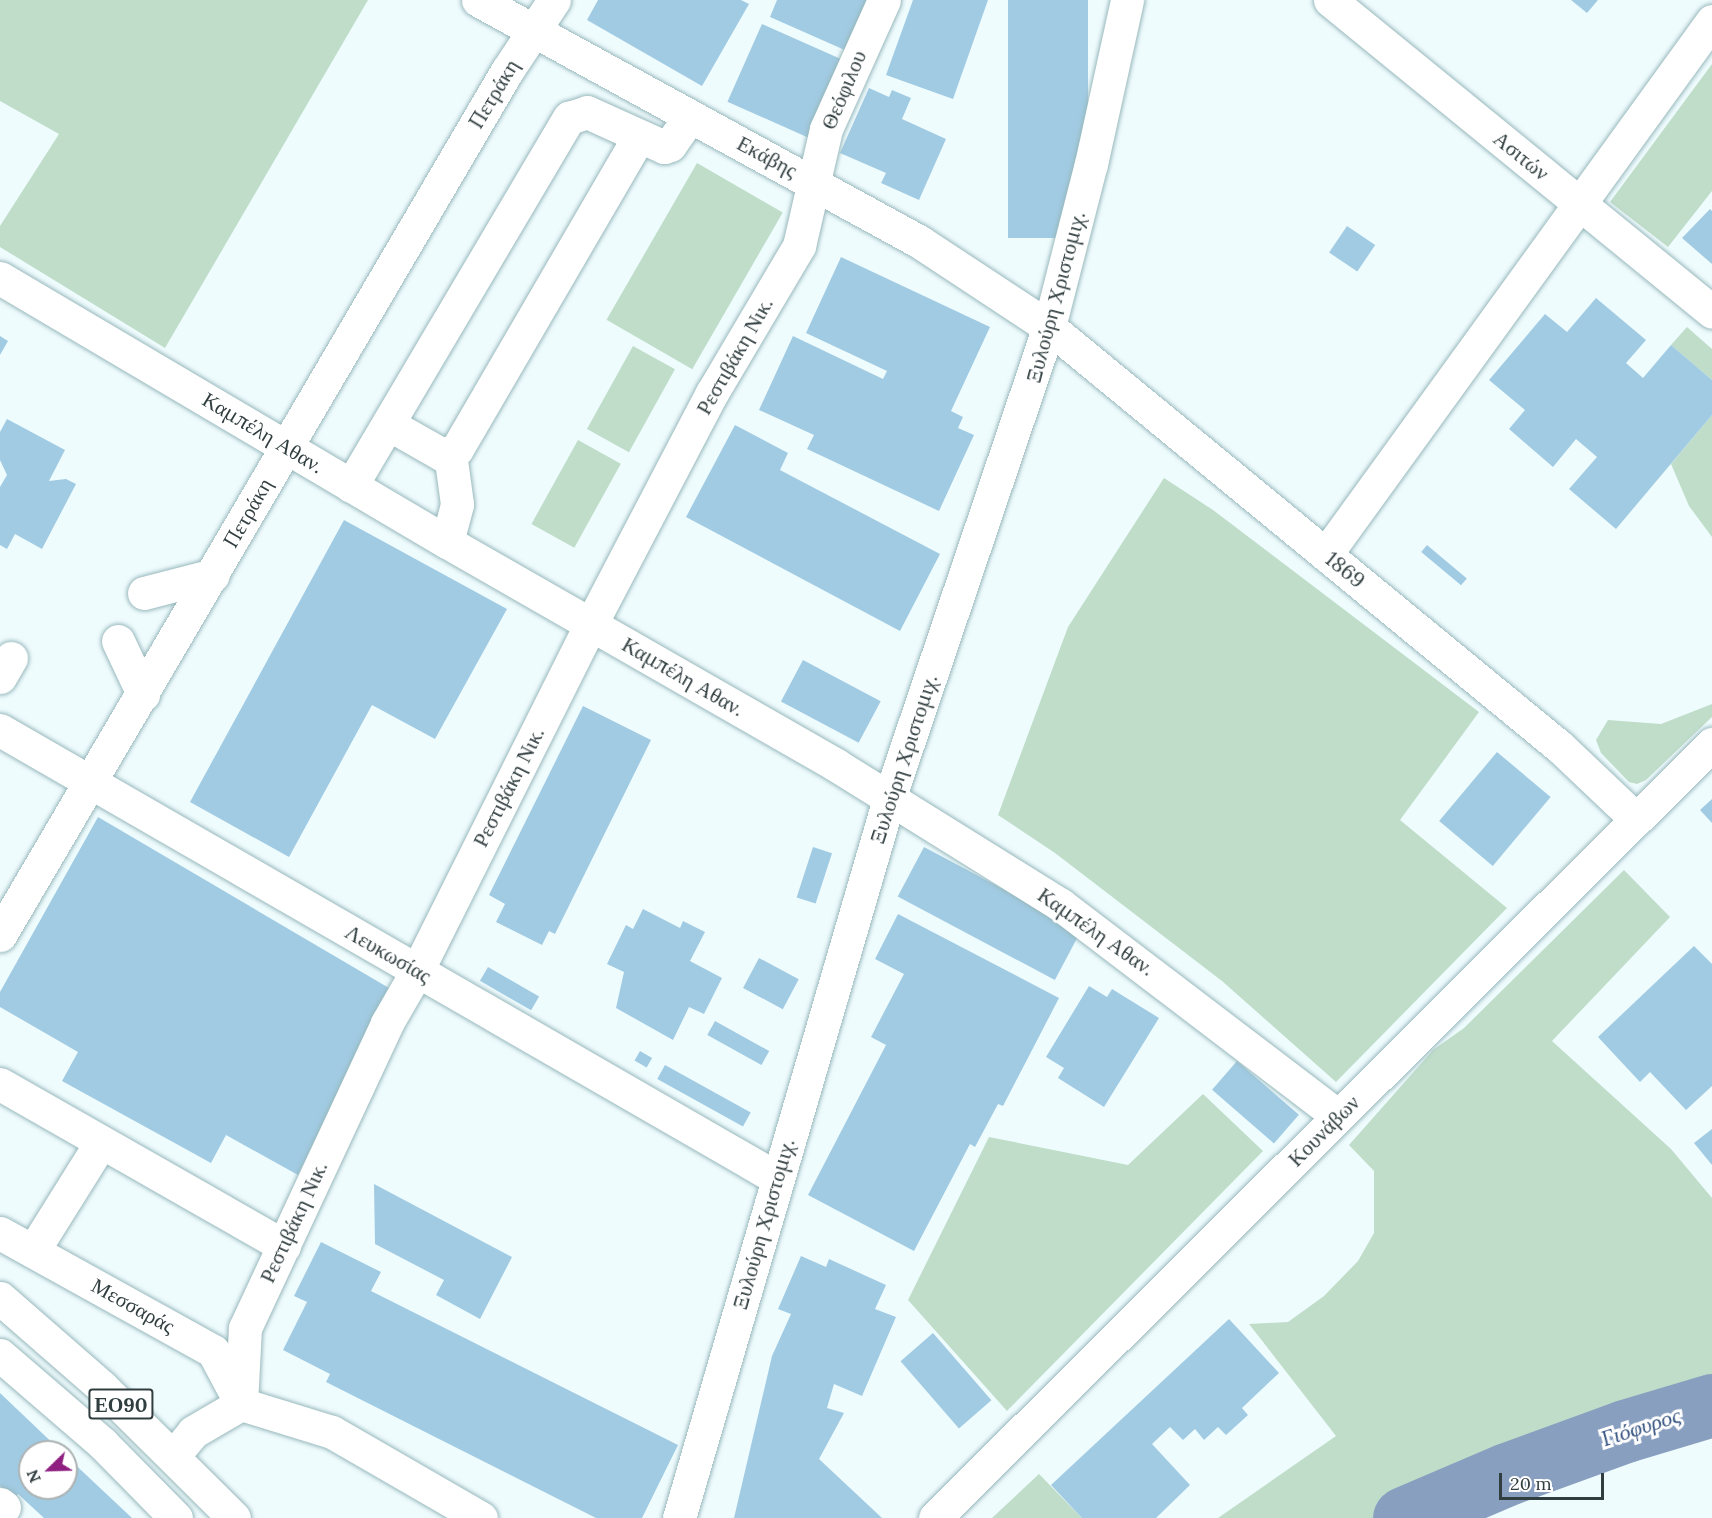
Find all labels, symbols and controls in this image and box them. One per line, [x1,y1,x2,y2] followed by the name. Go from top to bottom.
[816,47,872,133] street label: Θεόφιλου
[464,55,524,133] street label: Πετράκη
[1488,126,1554,186] street label: Ασιτών
[733,131,801,183] street label: Εκάβης
[1021,208,1091,386] street label: Ξυλούρη Χριστομιχ.
[691,293,779,419] street label: Ρεστιβάκη Νικ.
[198,387,328,479] street label: Καμπέλη Αθαν.
[218,474,278,552] street label: Πετράκη
[1320,546,1370,594] street label: 1869
[618,632,748,722] street label: Καμπέλη Αθαν.
[865,671,943,847] street label: Ξυλούρη Χριστομιχ.
[468,723,550,851] street label: Ρεστιβάκη Νικ.
[1033,882,1159,982] street label: Καμπέλη Αθαν.
[341,919,435,989] street label: Λευκωσίας
[1283,1090,1365,1172] street label: Κουνάβων
[728,1136,800,1312] street label: Ξυλούρη Χριστομιχ.
[255,1157,333,1287] street label: Ρεστιβάκη Νικ.
[87,1273,179,1339] street label: Μεσσαράς
[88,1387,154,1421] road number: ΕΟ90
[1598,1402,1684,1452] water label: Γιόφυρος
[18,1440,78,1500] north arrow
[1502,1461,1607,1499] scale bar
[22,1467,45,1486] text: N
[1510,1472,1552,1495] text: 20 m

